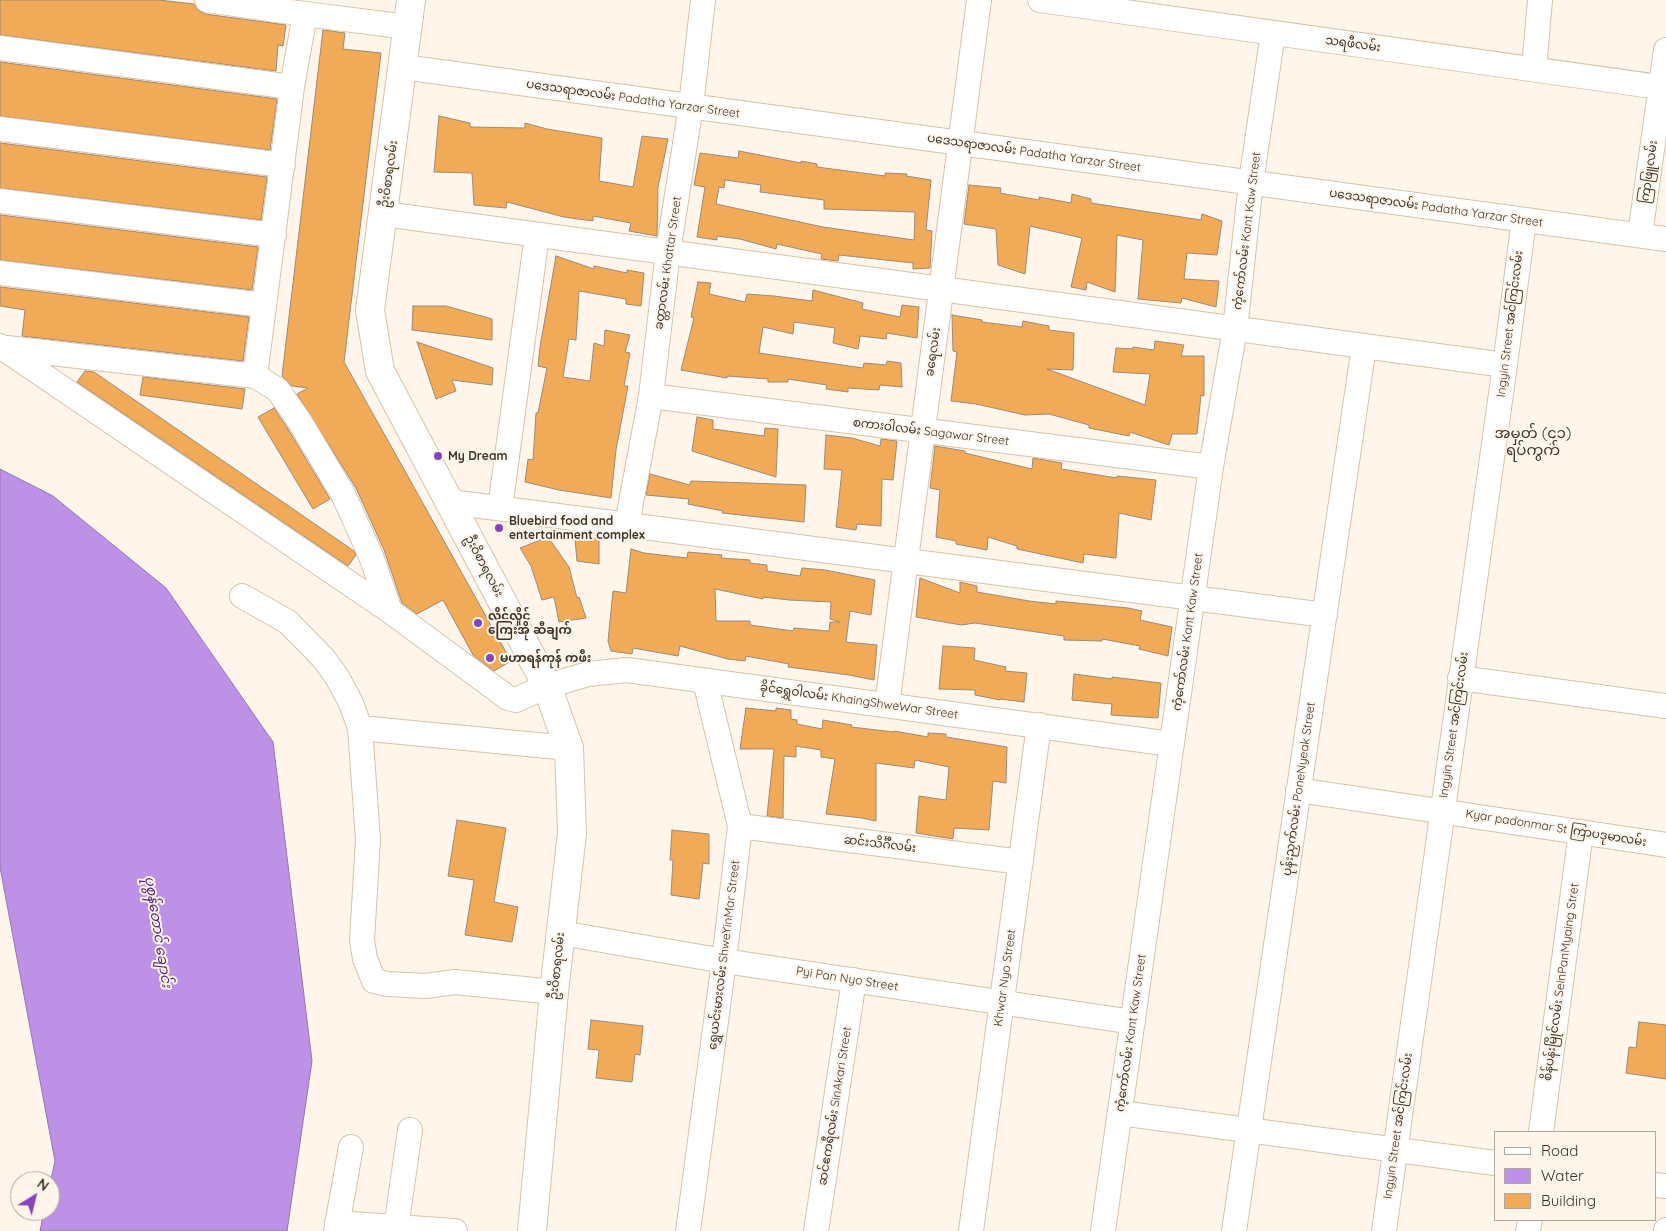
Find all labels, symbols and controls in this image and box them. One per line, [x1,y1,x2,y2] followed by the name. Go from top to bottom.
[1324,33,1382,55] street label: သရဖီလမ်း
[525,77,741,121] street label: ပဒေသရာဇာလမ်း Padatha Yarzar Street
[926,131,1142,175] street label: ပဒေသရာဇာလမ်း Padatha Yarzar Street
[377,139,401,209] street label: ဦးဝိစာရလမ်း
[1637,139,1661,205] street label: ကြာဖြူလမ်း
[1230,151,1264,311] street label: ကံ့ကော်လမ်း Kant Kaw Street
[1328,186,1544,230] street label: ပဒေသရာဇာလမ်း Padatha Yarzar Street
[652,195,684,331] street label: ခတ္တာလမ်း Khattar Street
[1494,250,1526,398] street label: Ingyin Street အင်ကြင်းလမ်း
[922,326,944,378] street label: ခရေလမ်း
[852,415,1010,449] street label: စကားဝါလမ်း Sagawar Street
[1495,424,1571,459] district label: အမှတ် (၄၁) ရပ်ကွက်
[448,449,507,463] place label: My Dream
[432,450,444,462] marker: My Dream
[509,514,645,542] place label: Bluebird food and entertainment complex
[493,522,505,534] marker: Bluebird food and entertainment complex
[462,533,506,599] street label: ဦးဝိစာရလမ်း
[1170,552,1206,712] street label: ကံ့ကော်လမ်း Kant Kaw Street
[488,609,572,637] place label: လှိုင်လှိုင် ကြေးအို ဆီချက်
[472,617,484,629] marker: လှိုင်လှိုင် ကြေးအို ဆီချက်
[500,651,591,665] place label: မဟာရန်ကုန် ကဖီး
[1437,651,1471,799] street label: Ingyin Street အင်ကြင်းလမ်း
[484,652,496,664] marker: မဟာရန်ကုန် ကဖီး
[759,680,959,722] street label: ခိုင်ရွှေဝါလမ်း KhaingShweWar Street
[1280,701,1318,877] street label: ပုန်းညှက်လမ်း PoneNyeak Street
[1465,807,1647,849] street label: Kyar padonmar St ကြာပဒုမာလမ်း
[843,832,917,856] street label: ဆင်းသိင်္ဂီလမ်း
[705,859,743,1051] street label: ရွှေယင်းမားလမ်း ShweYinMar Street
[141,875,175,989] water label: ပုစွန်တောင် ချောင်း
[1540,882,1582,1082] street label: စိန်ပန်းမြိုင်လမ်း SeinPanMyaing Stret
[991,928,1019,1028] street label: Khwar Nyo Street
[546,932,568,1000] street label: ဦးဝိစာရလမ်း
[1113,953,1149,1113] street label: ကံ့ကော်လမ်း Kant Kaw Street
[795,964,899,994] street label: Pyi Pan Nyo Street
[815,1026,855,1186] street label: ဆင်ဧကရီလမ်း SinAkari Street
[1381,1052,1415,1200] street label: Ingyin Street အင်ကြင်းလမ်း
[1494,1131,1656,1221] legend
[1541,1141,1578,1160] text: Road
[1541,1166,1584,1185] text: Water
[10,1171,60,1221] north arrow
[34,1174,53,1195] text: N
[1541,1191,1596,1210] text: Building

